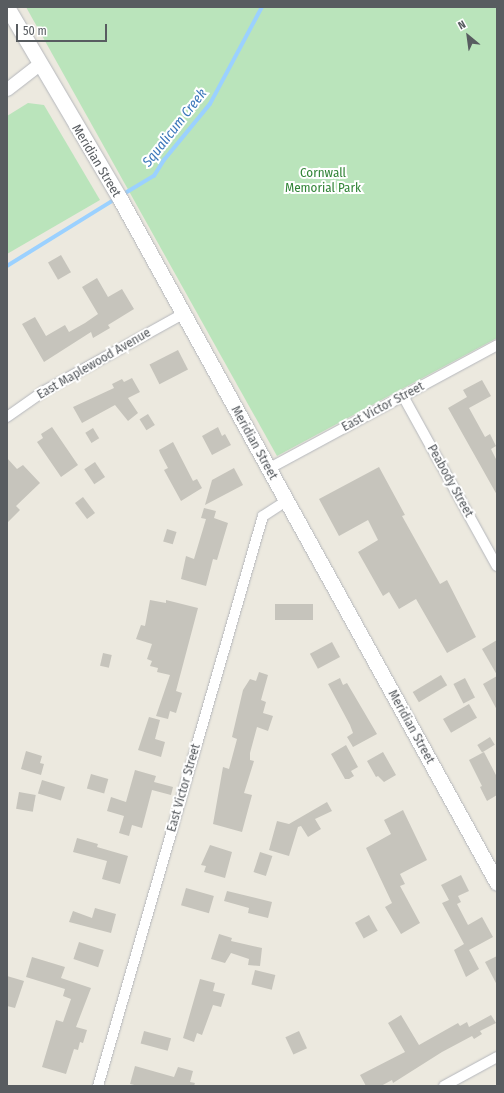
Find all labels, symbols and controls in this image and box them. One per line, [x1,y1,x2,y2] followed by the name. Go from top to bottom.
[18,16,109,42] scale bar
[448,16,488,56] north arrow
[456,18,468,32] text: N
[23,24,47,38] text: 50 m
[139,86,211,170] water label: Squalicum Creek
[68,122,124,200] street label: Meridian Street
[285,166,361,197] park label: Cornwall Memorial Park
[34,325,154,403] street label: East Maplewood Avenue
[339,379,427,435] street label: East Victor Street
[227,403,281,483] street label: Meridian Street
[424,442,476,520] street label: Peabody Street
[384,687,438,767] street label: Meridian Street
[164,742,204,834] street label: East Victor Street

